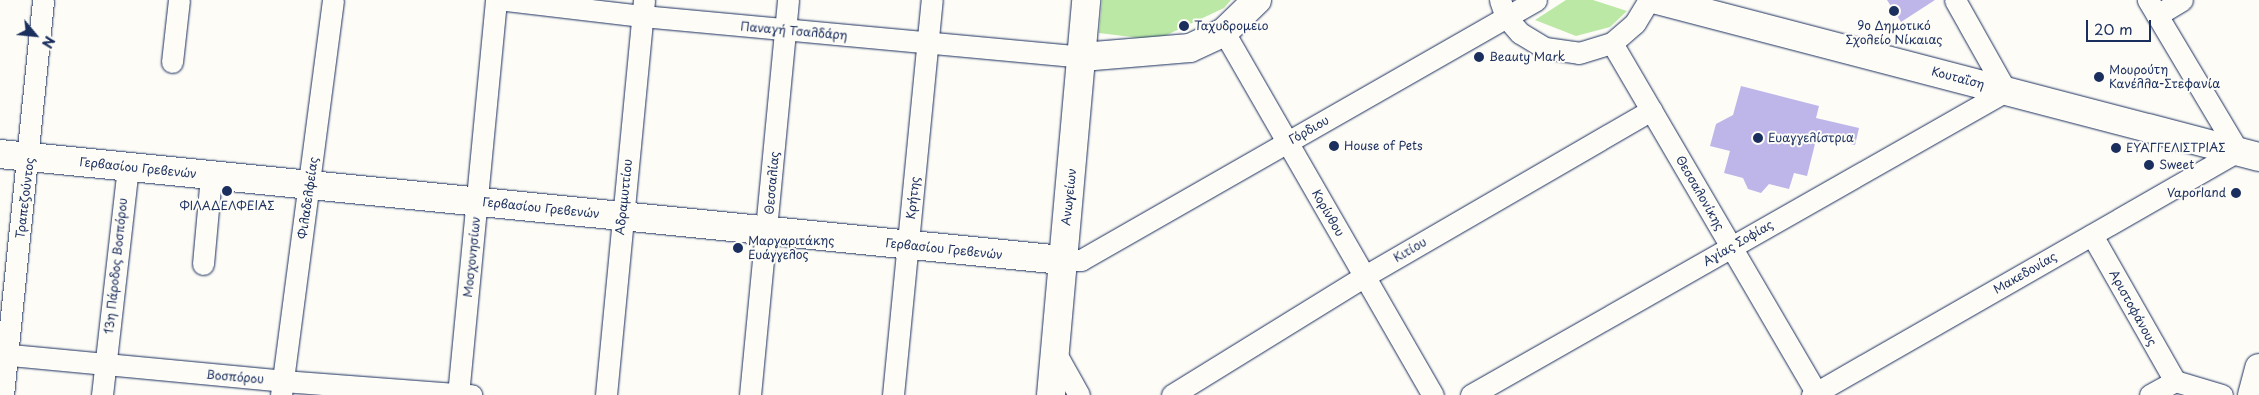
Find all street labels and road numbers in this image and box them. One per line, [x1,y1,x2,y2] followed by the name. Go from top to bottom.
[740,19,848,43] street label: Παναγή Τσαλδάρη
[1930,64,1986,92] street label: Κουταΐση
[1286,113,1332,147] street label: Γόρδιου
[762,151,782,215] street label: Θεσσαλίας
[1673,153,1727,233] street label: Θεσσαλονίκης
[79,155,197,181] street label: Γερβασίου Γρεβενών
[295,156,321,240] street label: Φιλαδελφείας
[13,157,37,239] street label: Τραπεζούντος
[613,158,635,236] street label: Αδραμυττίου
[1059,168,1079,226] street label: Ανωγείων
[904,176,922,220] street label: Κρήτης
[1309,187,1347,239] street label: Κορίνθου
[482,195,600,221] street label: Γερβασίου Γρεβενών
[102,197,130,335] street label: 13η Πάροδος Βοσπόρου
[461,216,483,298] street label: Μοσχονησίων
[1700,217,1776,269] street label: Αγίας Σοφίας
[1391,235,1429,265] street label: Κιτίου
[885,236,1003,262] street label: Γερβασίου Γρεβενών
[1991,249,2059,297] street label: Μακεδονίας
[2106,268,2160,348] street label: Αριστοφάνους
[205,367,265,387] street label: Βοσπόρου

